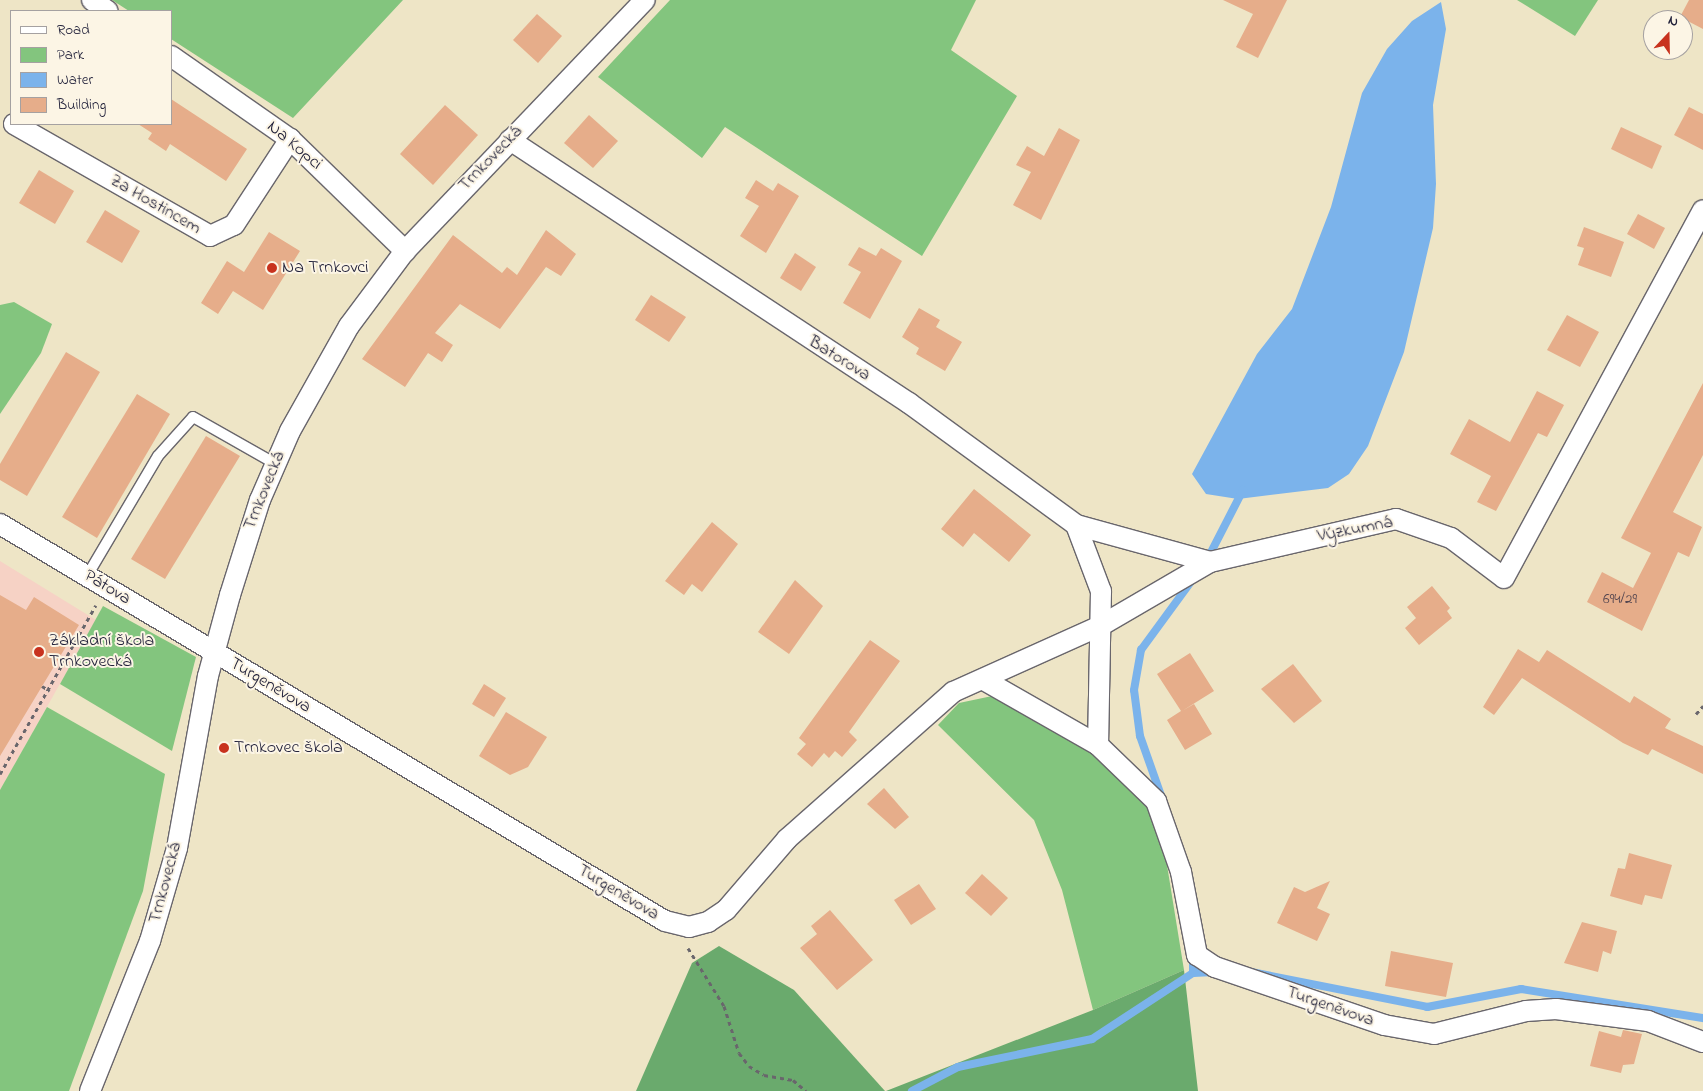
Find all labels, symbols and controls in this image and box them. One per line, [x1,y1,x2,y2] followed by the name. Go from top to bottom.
[10,10,172,125] legend
[1643,10,1693,60] north arrow
[1665,10,1681,33] text: N
[57,19,90,41] text: Road
[57,44,84,66] text: Park
[57,69,93,91] text: Water
[57,94,106,116] text: Building
[262,117,326,175] street label: Na Kopci
[455,122,527,196] street label: Trnkovecká
[106,170,204,240] street label: Za Hostincem
[282,257,369,279] place label: Na Trnkovci
[266,262,278,274] marker: Na Trnkovci
[804,332,874,386] street label: Batorova
[240,449,290,533] street label: Trnkovecká
[1316,512,1394,548] street label: Výzkumná
[80,566,134,610] street label: Pátova
[1603,591,1637,609] house number: 694/29
[49,631,154,674] place label: Základní škola Trnkovecká
[33,646,45,658] marker: Základní škola Trnkovecká
[225,653,315,719] street label: Turgeněvova
[234,737,343,759] place label: Trnkovec škola
[218,742,230,754] marker: Trnkovec škola
[145,840,187,926] street label: Trnkovecká
[573,860,663,926] street label: Turgeněvova
[1283,982,1377,1032] street label: Turgeněvova

